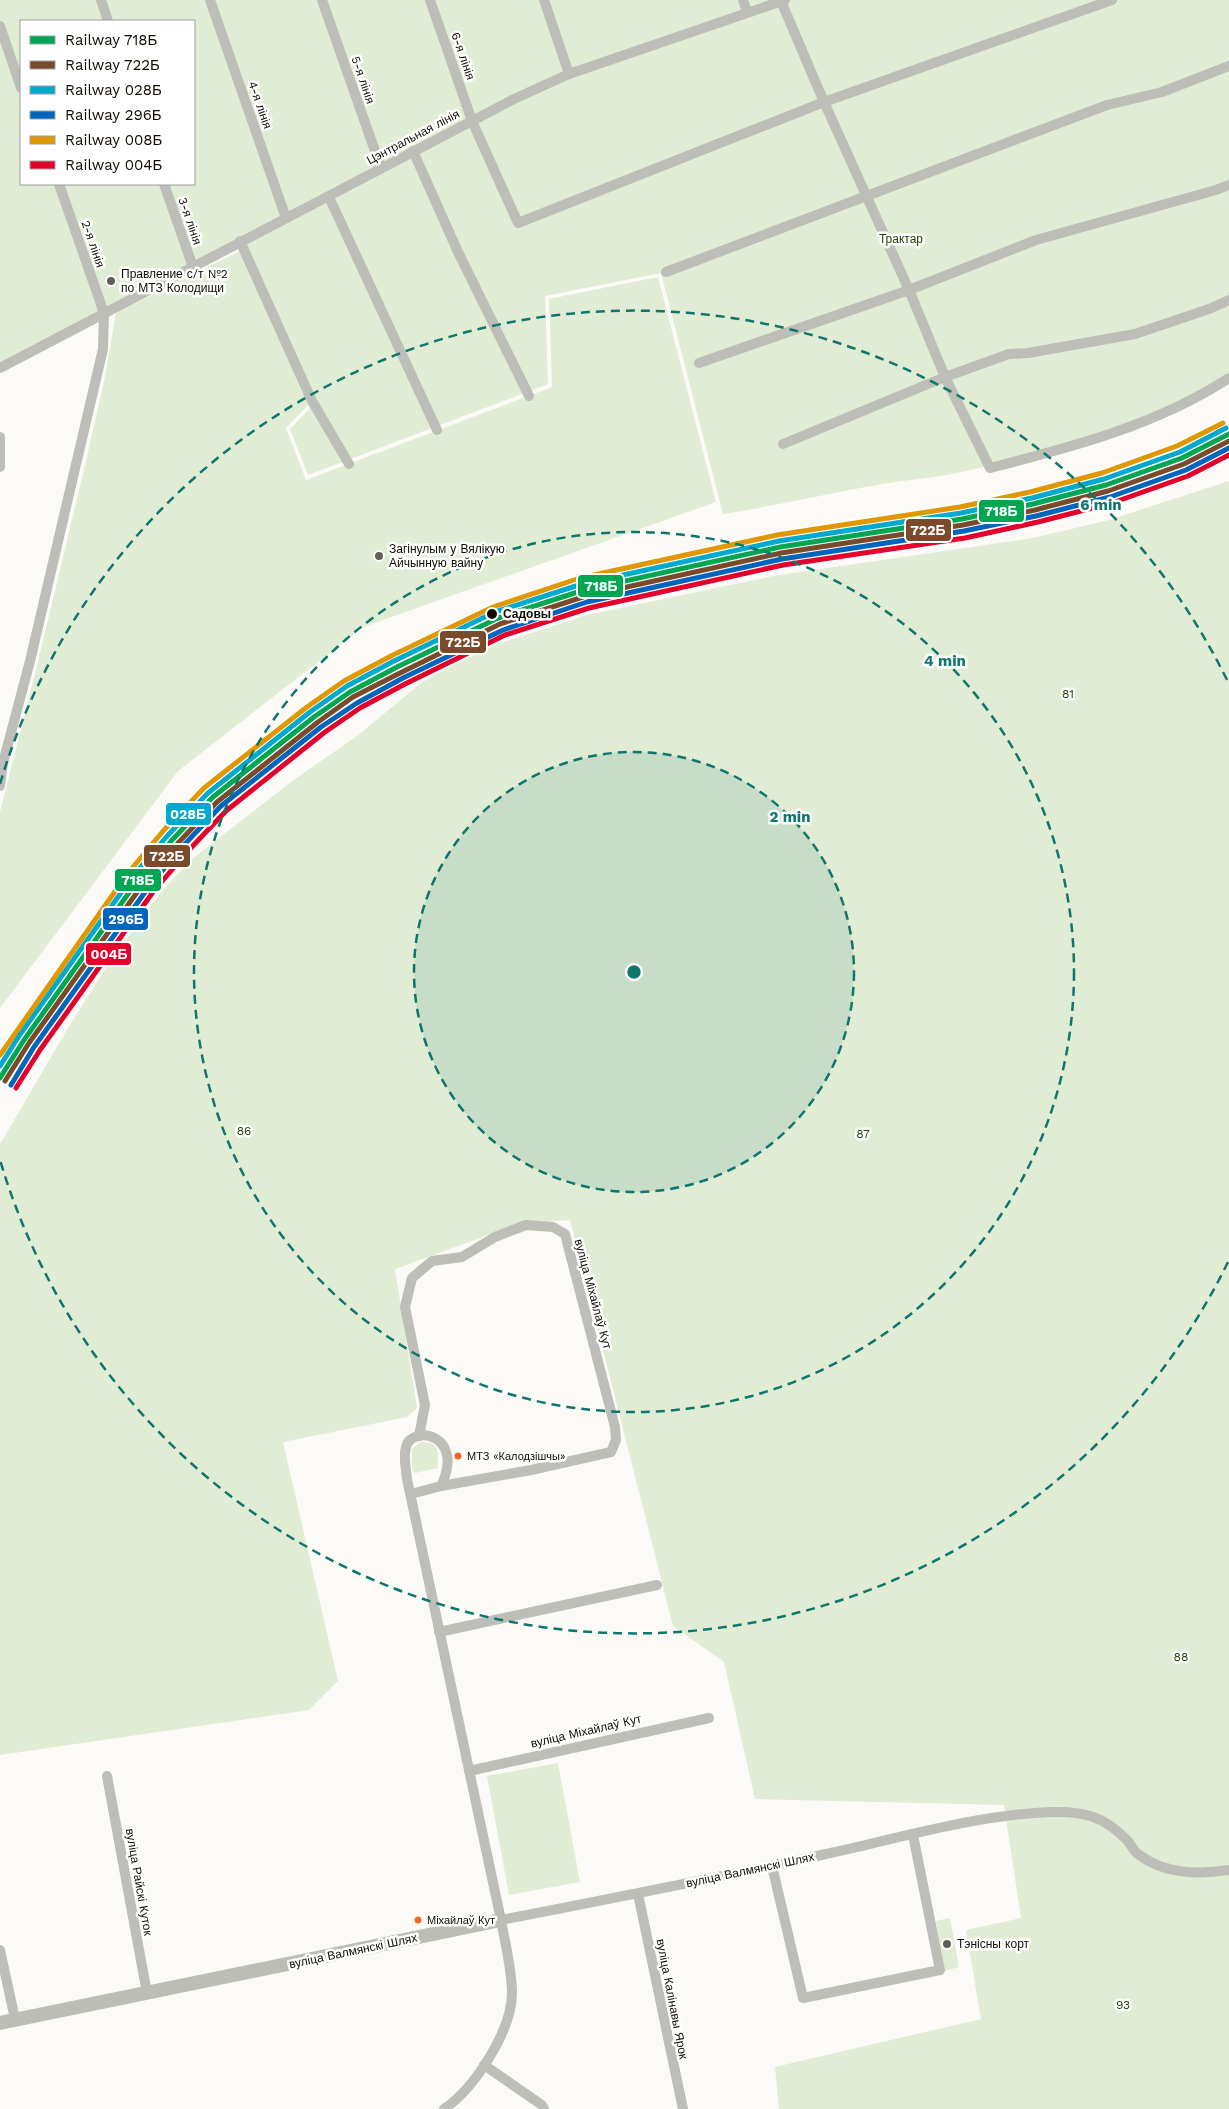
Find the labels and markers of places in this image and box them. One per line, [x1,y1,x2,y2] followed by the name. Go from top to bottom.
[121,267,228,295] place label: Правление с/т №2 по МТЗ Колодищи
[105,275,117,287] marker: Правление с/т №2 по МТЗ Колодищи
[389,542,505,570] place label: Загінулым у Вялікую Айчынную вайну
[373,550,385,562] marker: Загінулым у Вялікую Айчынную вайну
[485,607,499,621] marker: Садовы
[503,607,551,621] place label: Садовы
[625,963,643,981] centre of rings
[467,1450,565,1463] place label: МТЗ «Калодзішчы»
[453,1451,463,1461] marker: МТЗ «Калодзішчы»
[427,1914,495,1927] place label: Міхайлаў Кут
[413,1915,423,1925] marker: Міхайлаў Кут
[957,1937,1030,1951] place label: Тэнісны корт
[941,1938,953,1950] marker: Тэнісны корт

